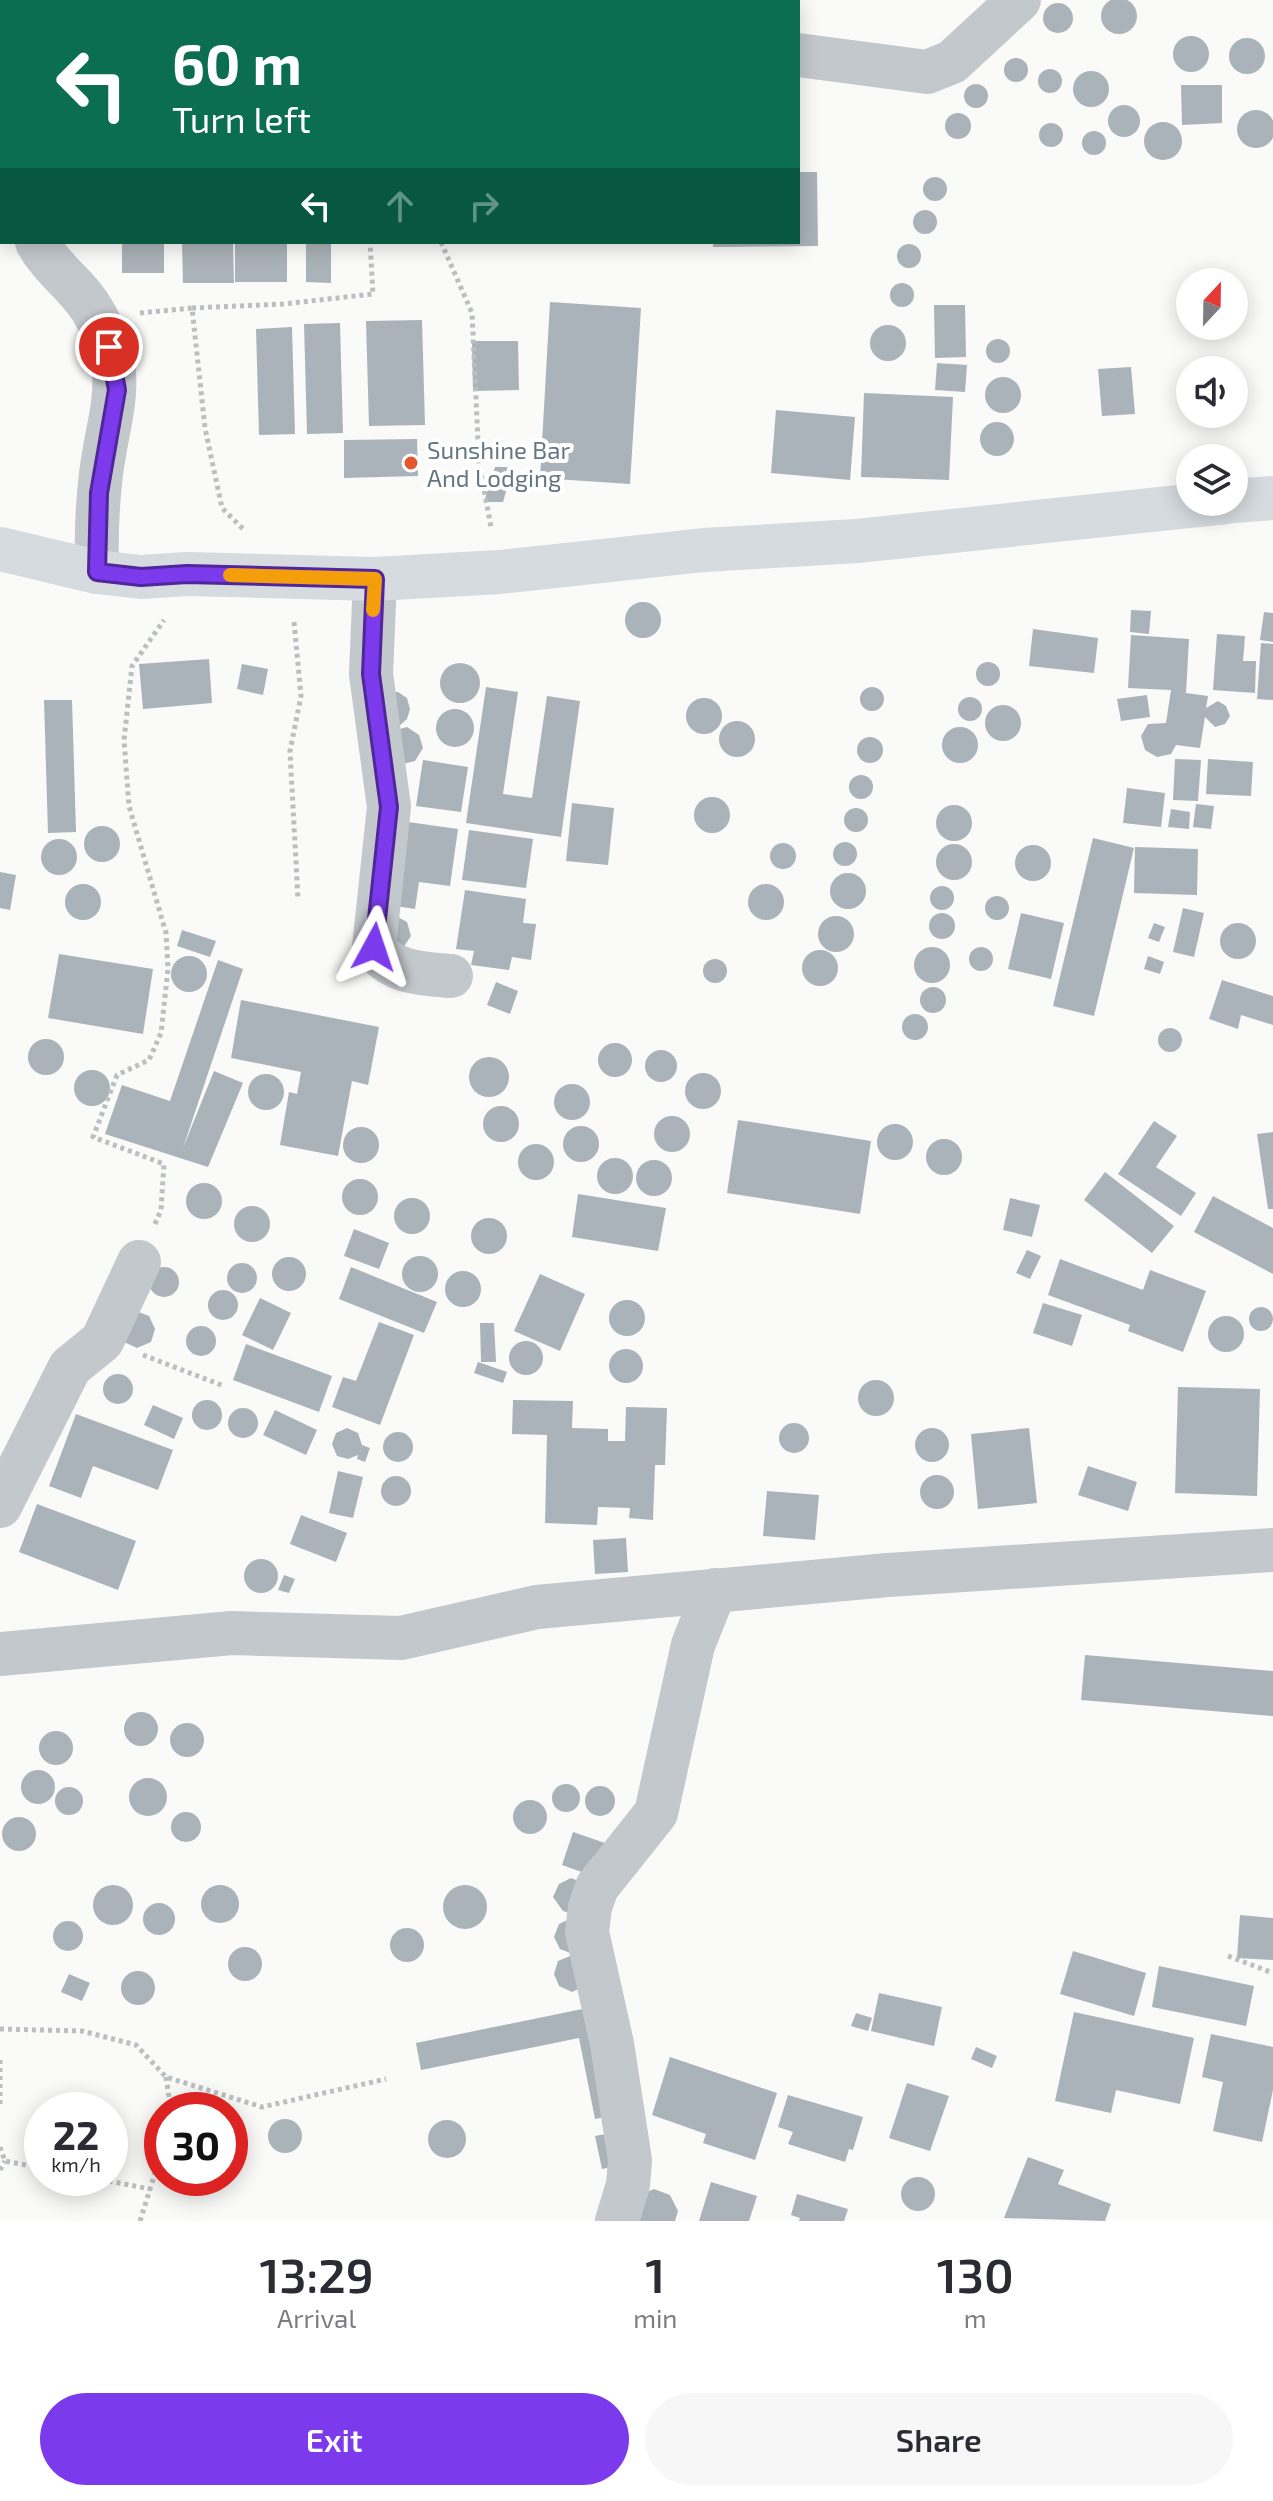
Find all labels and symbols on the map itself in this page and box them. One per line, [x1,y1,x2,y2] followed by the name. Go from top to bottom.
[1176,268,1248,340] north arrow
[75,313,143,381] pin
[427,435,570,492] place label: Sunshine Bar And Lodging
[402,454,420,472] marker: Sunshine Bar And Lodging
[332,905,416,989] position arrow
[144,2092,248,2196] speed limit sign: 30

